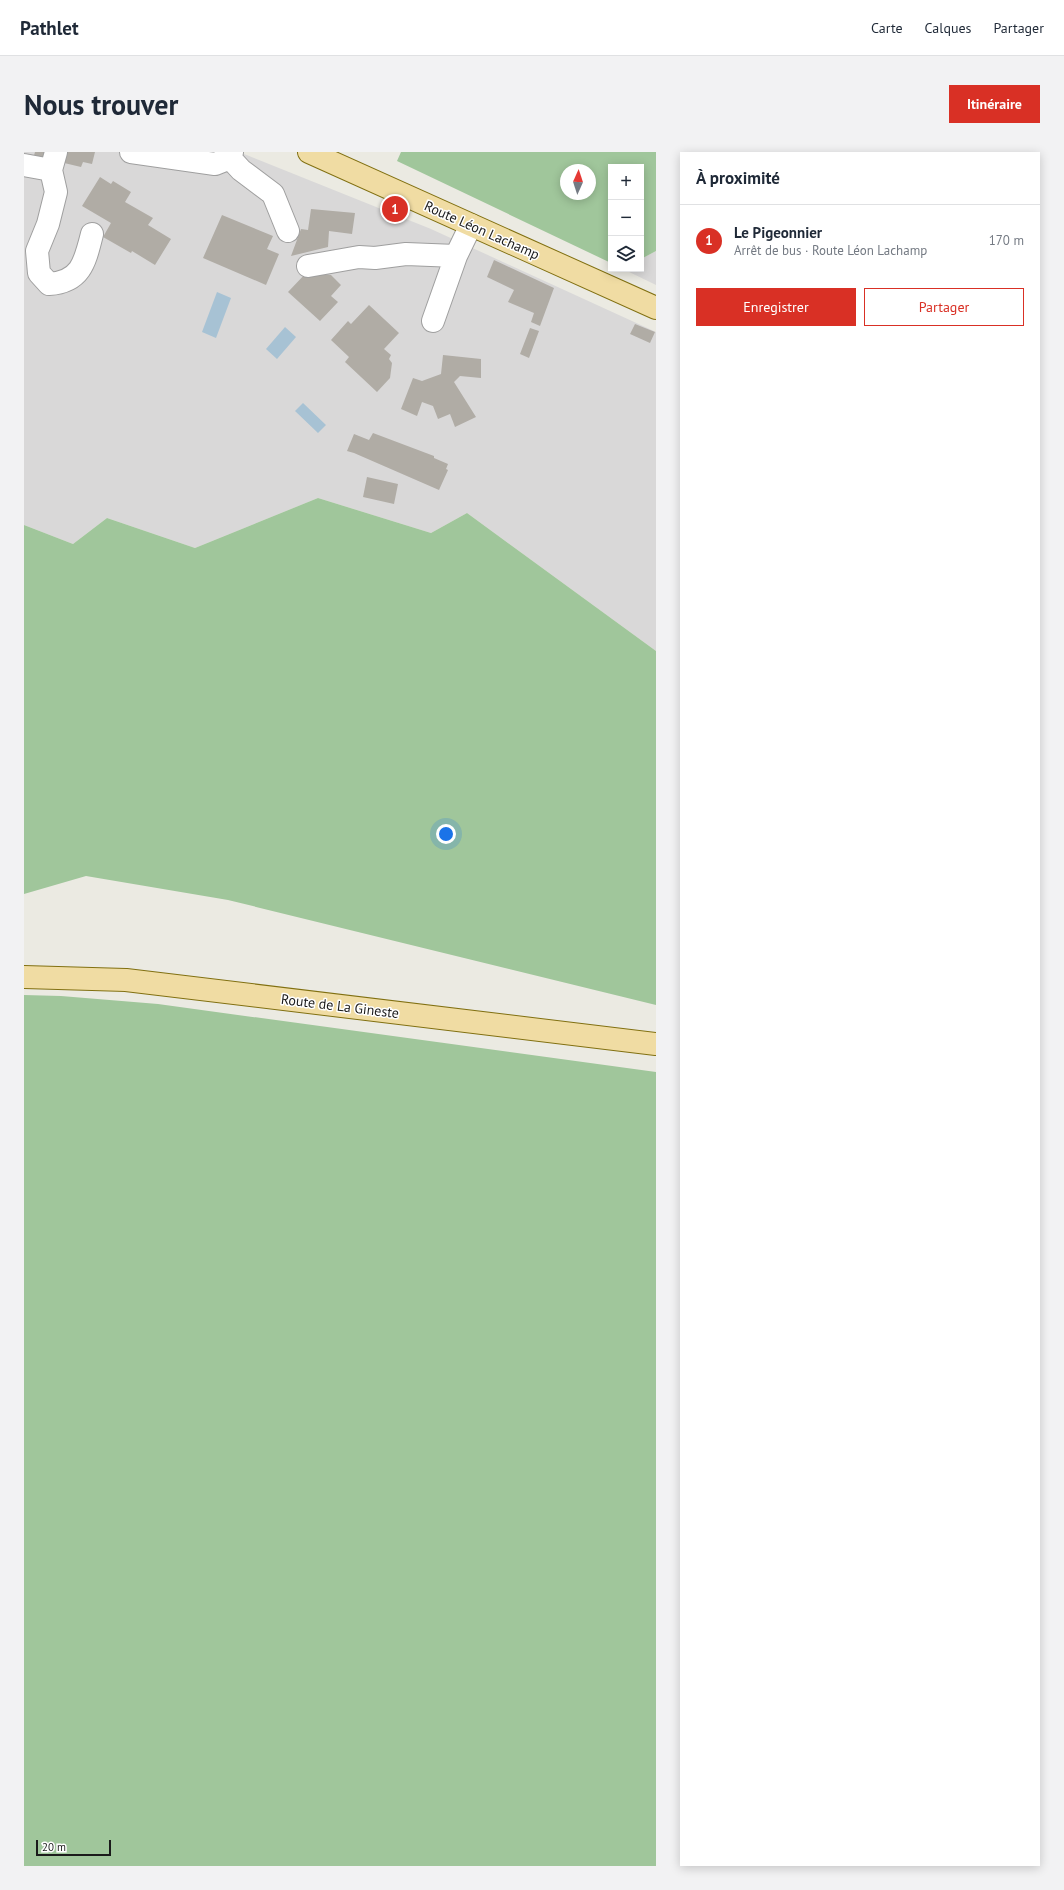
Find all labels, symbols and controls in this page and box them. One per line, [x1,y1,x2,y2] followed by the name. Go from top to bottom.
[20,16,79,40] text: Pathlet
[871,19,903,37] text: Carte
[925,19,971,37] text: Calques
[993,19,1044,37] text: Partager
[949,85,1040,123] button: Itinéraire
[24,86,178,123] text: Nous trouver
[560,164,596,200] north arrow
[608,164,644,272] map controls
[608,164,644,200] button: +
[696,167,780,189] text: À proximité
[382,194,408,224] pin: 1
[422,197,542,263] street label: Route Léon Lachamp
[608,200,644,236] button: −
[734,223,822,242] text: Le Pigeonnier
[705,232,713,249] text: 1
[989,232,1024,249] text: 170 m
[608,236,644,272] button: layers
[734,242,927,259] text: Arrêt de bus · Route Léon Lachamp
[696,288,856,326] button: Enregistrer
[864,288,1024,326] button: Partager
[436,824,456,844] your location
[280,990,400,1022] street label: Route de La Gineste
[36,1838,111,1857] scale bar
[42,1840,66,1854] text: 20 m

